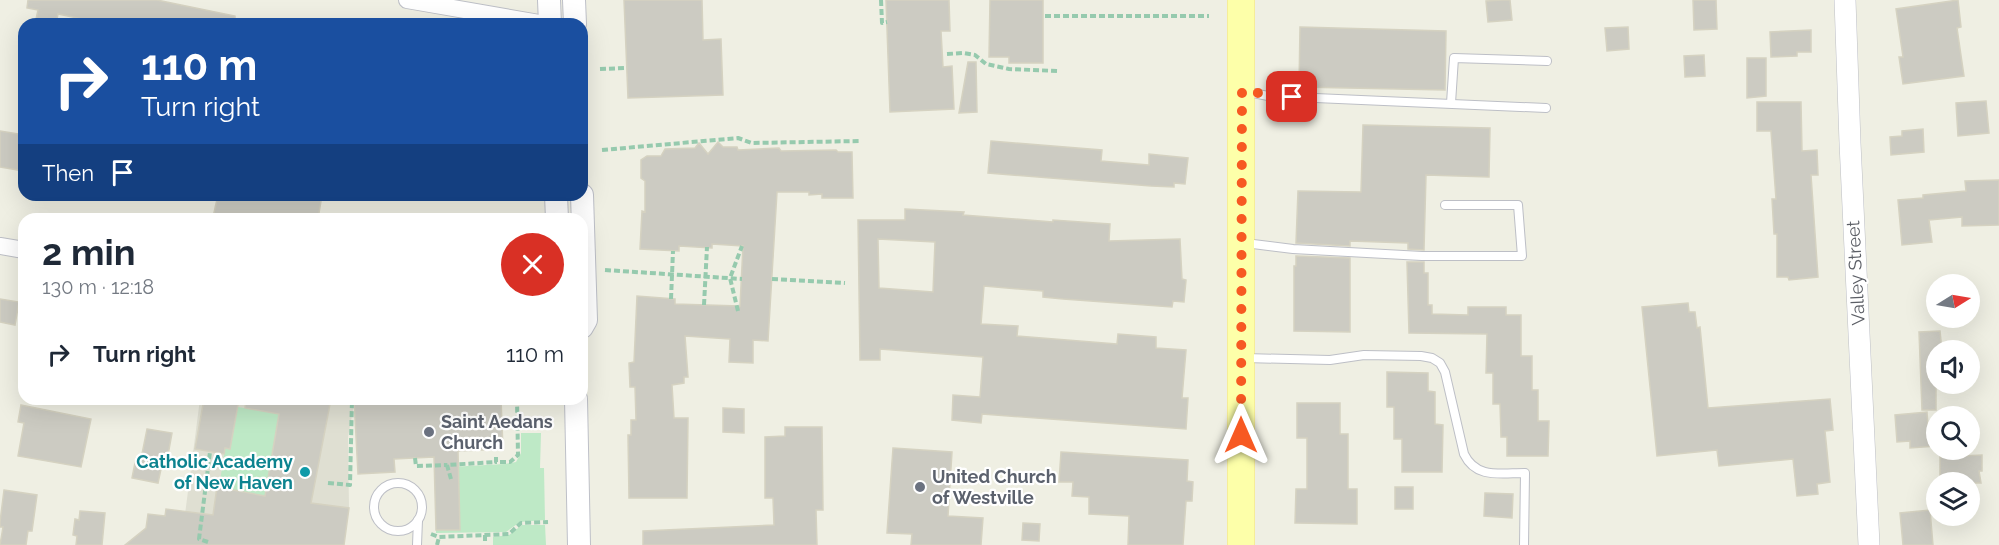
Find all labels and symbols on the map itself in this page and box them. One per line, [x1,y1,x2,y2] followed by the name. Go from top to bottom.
[1266,71,1317,122] pin
[1842,220,1869,326] street label: Valley Street
[1926,274,1980,328] north arrow
[1209,403,1273,467] position arrow
[441,411,553,453] place label: Saint Aedans Church
[422,425,436,439] marker: Saint Aedans Church
[136,451,293,493] place label: Catholic Academy of New Haven
[298,465,312,479] marker: Catholic Academy of New Haven
[932,466,1057,508] place label: United Church of Westville
[913,480,927,494] marker: United Church of Westville

